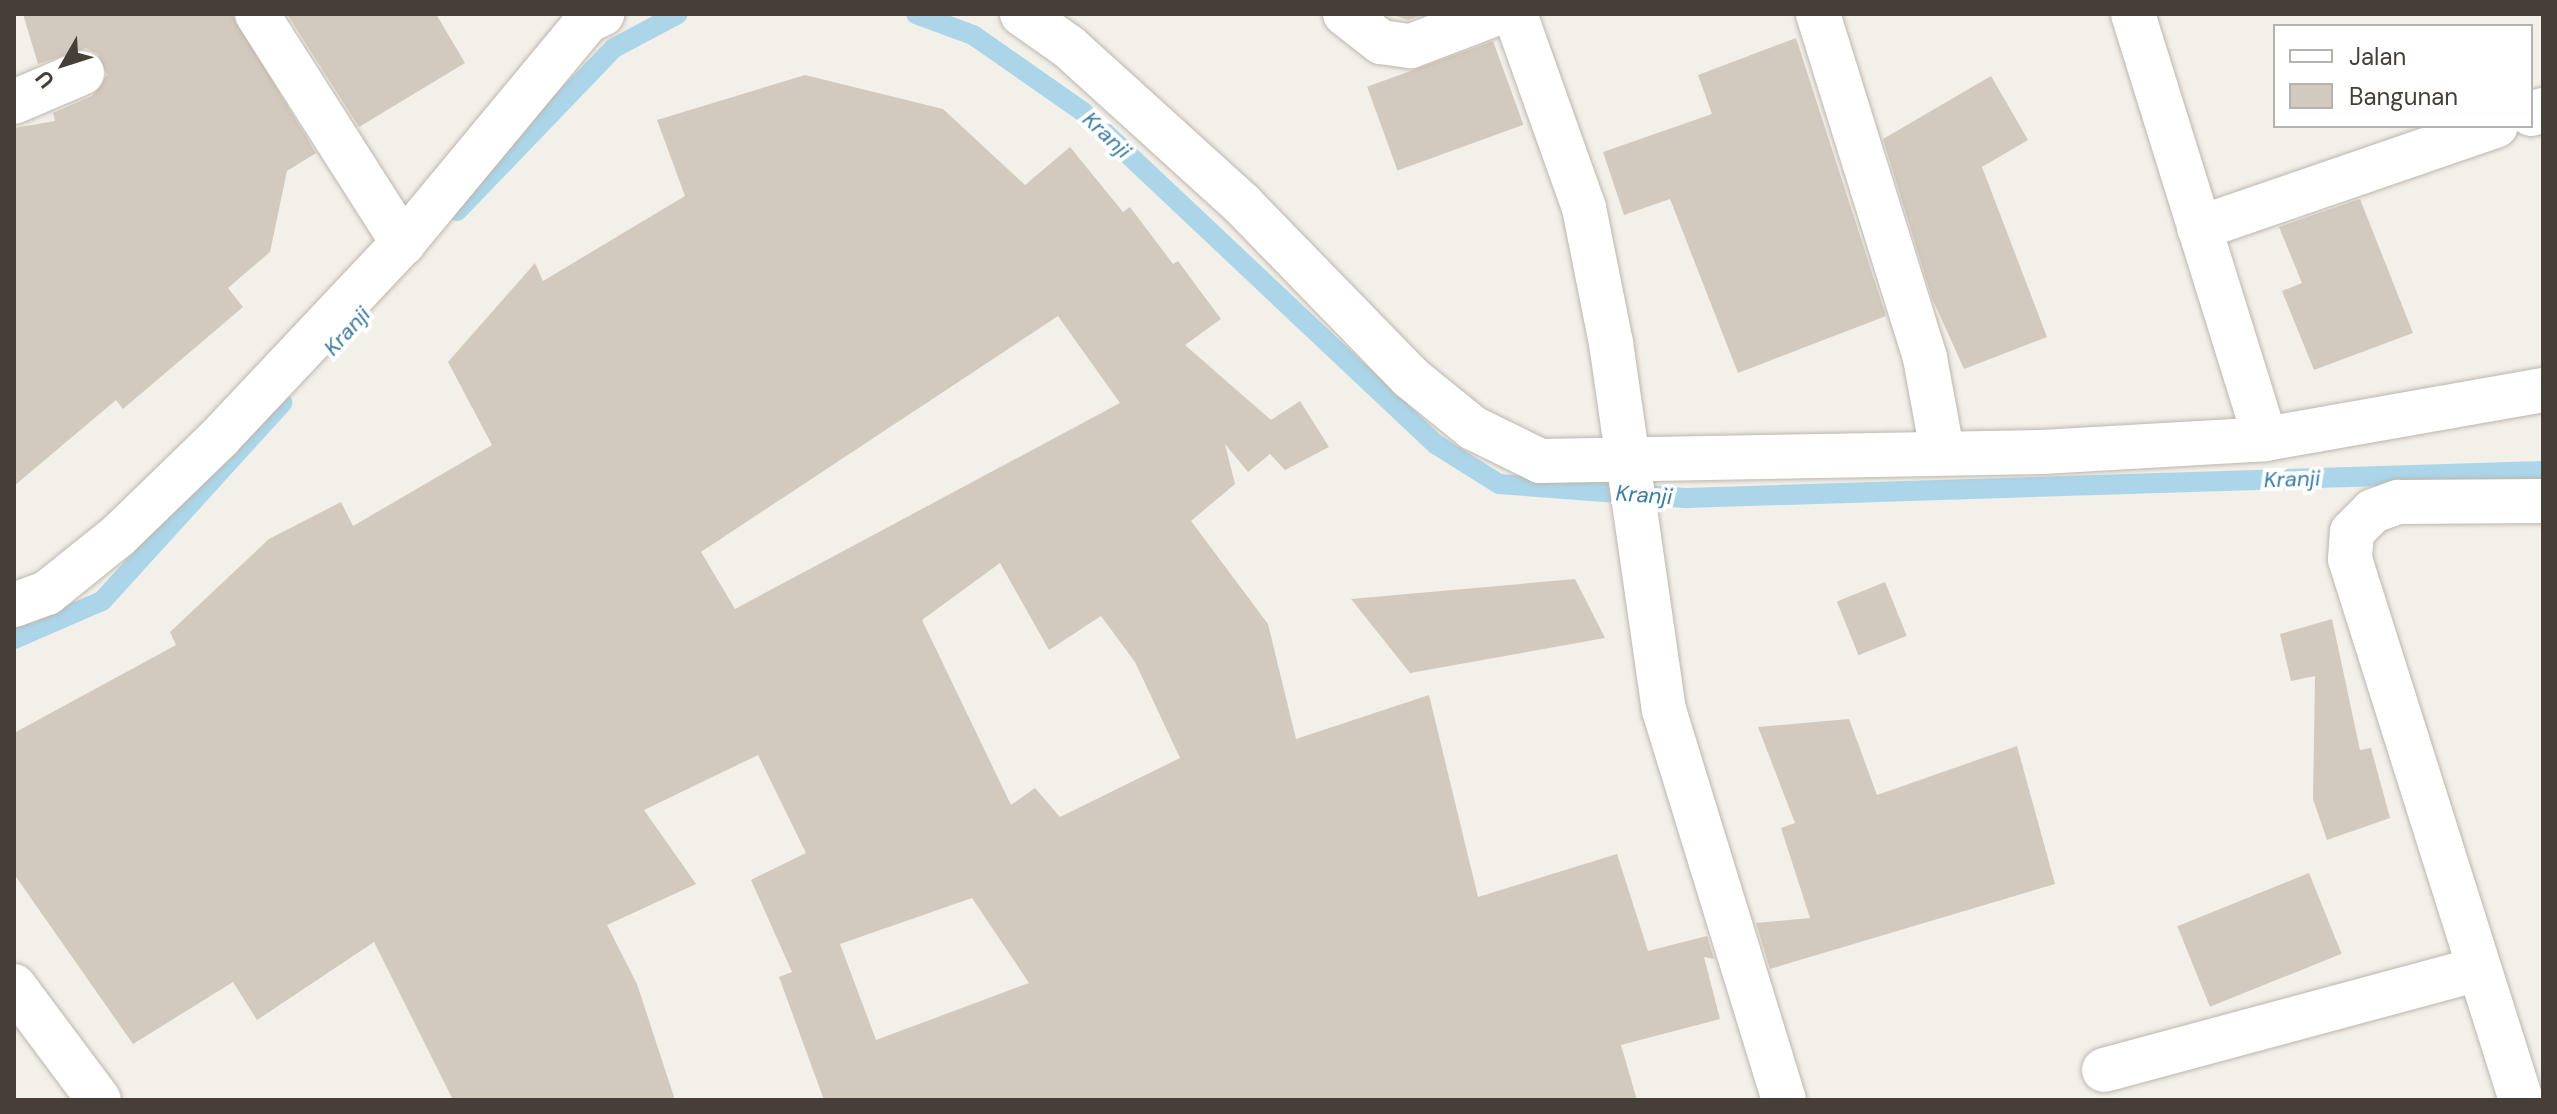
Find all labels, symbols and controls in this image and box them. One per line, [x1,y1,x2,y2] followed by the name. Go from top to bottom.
[24,24,104,104] north arrow
[2273,24,2533,128] legend
[2349,41,2406,72] text: Jalan
[29,64,61,94] text: U
[2349,81,2458,112] text: Bangunan
[1077,106,1137,164] water label: Kranji
[318,301,376,361] water label: Kranji
[2263,465,2321,493] water label: Kranji
[1615,480,1673,510] water label: Kranji

